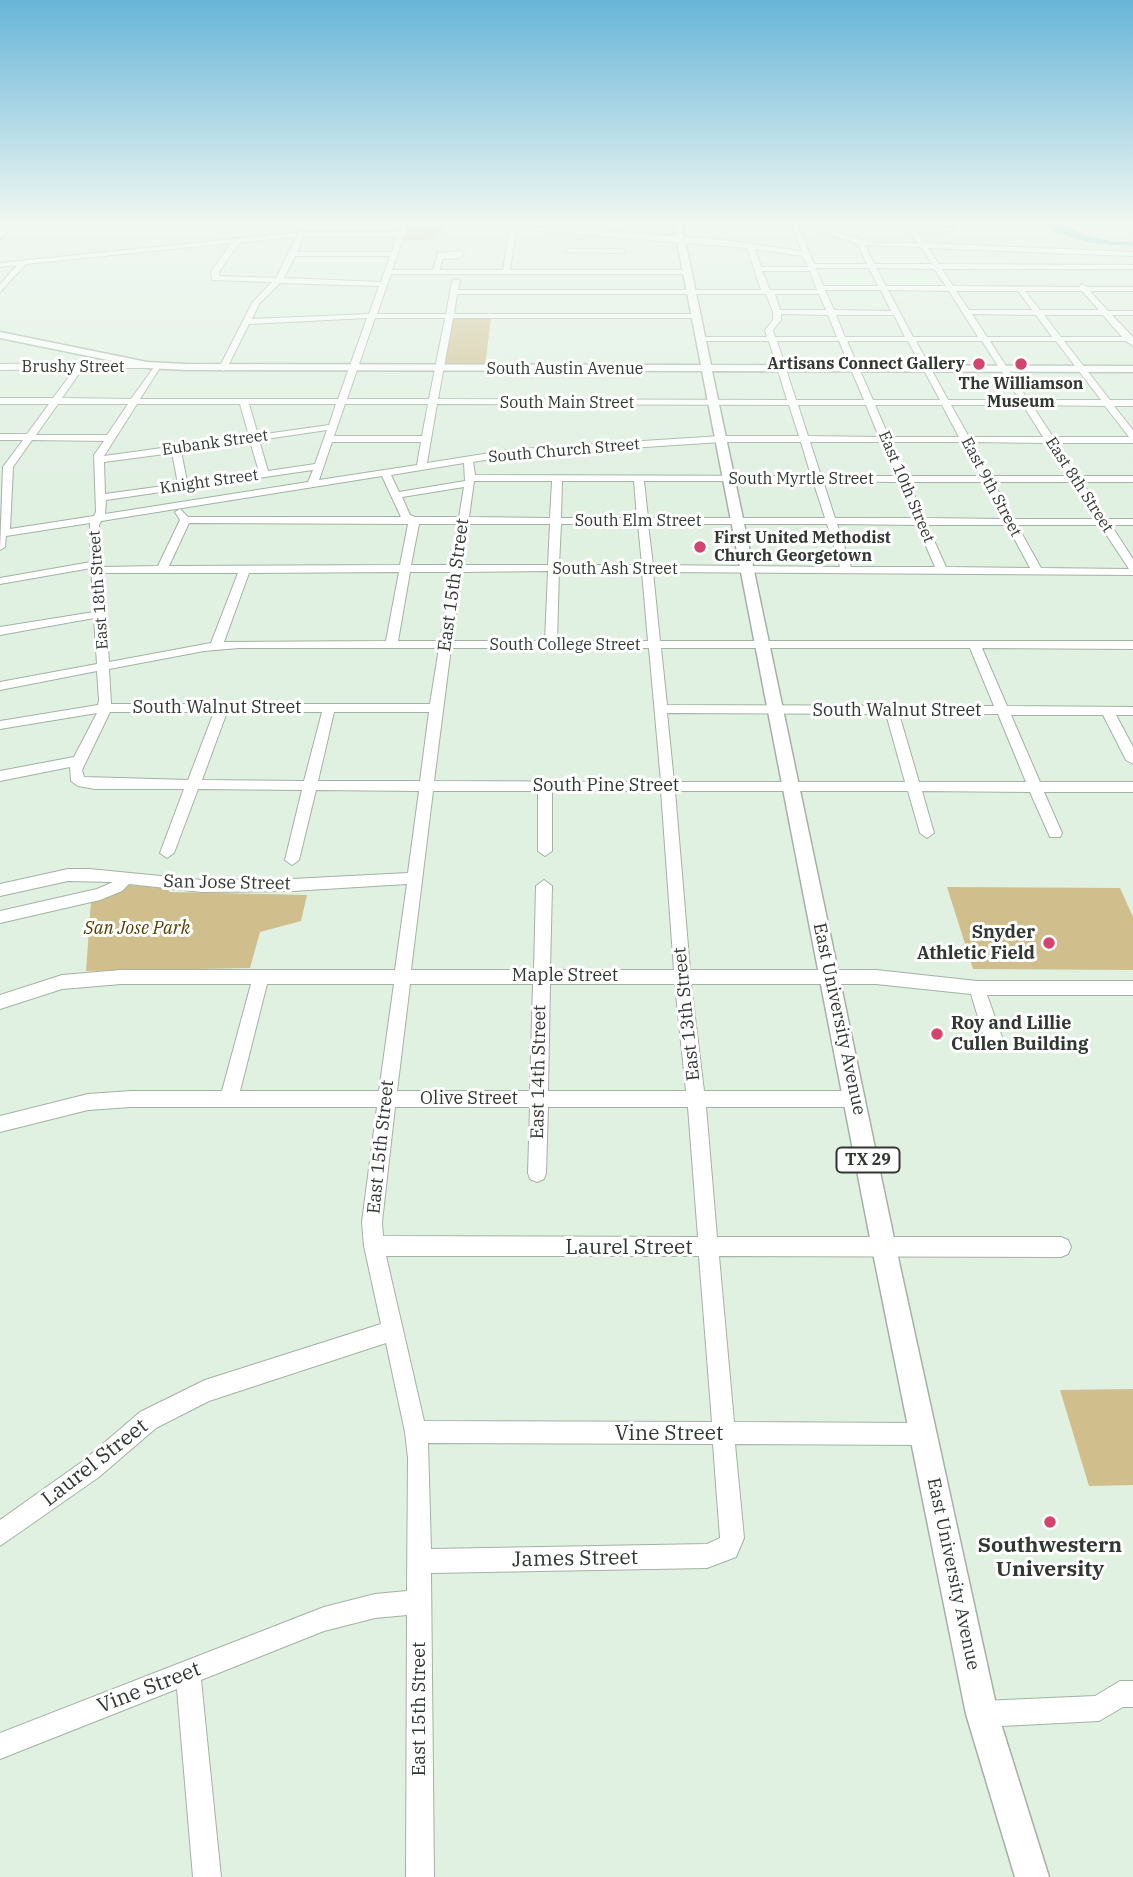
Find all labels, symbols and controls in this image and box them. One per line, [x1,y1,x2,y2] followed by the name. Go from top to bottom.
[768,354,965,374] place label: Artisans Connect Gallery
[971,356,987,372] marker: Artisans Connect Gallery
[1013,356,1029,372] marker: The Williamson Museum
[22,357,124,377] street label: Brushy Street
[487,359,643,379] street label: South Austin Avenue
[959,374,1083,412] place label: The Williamson Museum
[500,393,634,413] street label: South Main Street
[161,426,269,460] street label: Eubank Street
[874,428,938,546] street label: East 10th Street
[957,434,1025,540] street label: East 9th Street
[1041,434,1117,536] street label: East 8th Street
[487,435,641,467] street label: South Church Street
[158,466,260,498] street label: Knight Street
[728,469,874,489] street label: South Myrtle Street
[575,511,701,531] street label: South Elm Street
[434,517,474,653] street label: East 15th Street
[714,528,891,566] place label: First United Methodist Church Georgetown
[85,530,113,650] street label: East 18th Street
[692,539,708,555] marker: First United Methodist Church Georgetown
[552,559,678,579] street label: South Ash Street
[490,635,640,655] street label: South College Street
[133,697,301,719] street label: South Walnut Street
[813,700,981,722] street label: South Walnut Street
[533,775,679,797] street label: South Pine Street
[163,871,291,895] street label: San Jose Street
[84,918,190,940] park label: San Jose Park
[808,921,870,1117] street label: East University Avenue
[917,922,1035,964] place label: Snyder Athletic Field
[1041,935,1057,951] marker: Snyder Athletic Field
[669,946,705,1082] street label: East 13th Street
[512,965,618,987] street label: Maple Street
[527,1005,551,1139] street label: East 14th Street
[951,1013,1088,1056] place label: Roy and Lillie Cullen Building
[929,1026,945,1042] marker: Roy and Lillie Cullen Building
[363,1079,399,1215] street label: East 15th Street
[420,1088,518,1110] street label: Olive Street
[836,1148,900,1172] road number: TX 29
[565,1235,693,1261] street label: Laurel Street
[37,1414,153,1512] street label: Laurel Street
[615,1421,723,1447] street label: Vine Street
[922,1476,984,1672] street label: East University Avenue
[1042,1514,1058,1530] marker: Southwestern University
[978,1533,1122,1583] place label: Southwestern University
[512,1545,638,1573] street label: James Street
[409,1642,431,1776] street label: East 15th Street
[94,1657,204,1719] street label: Vine Street

